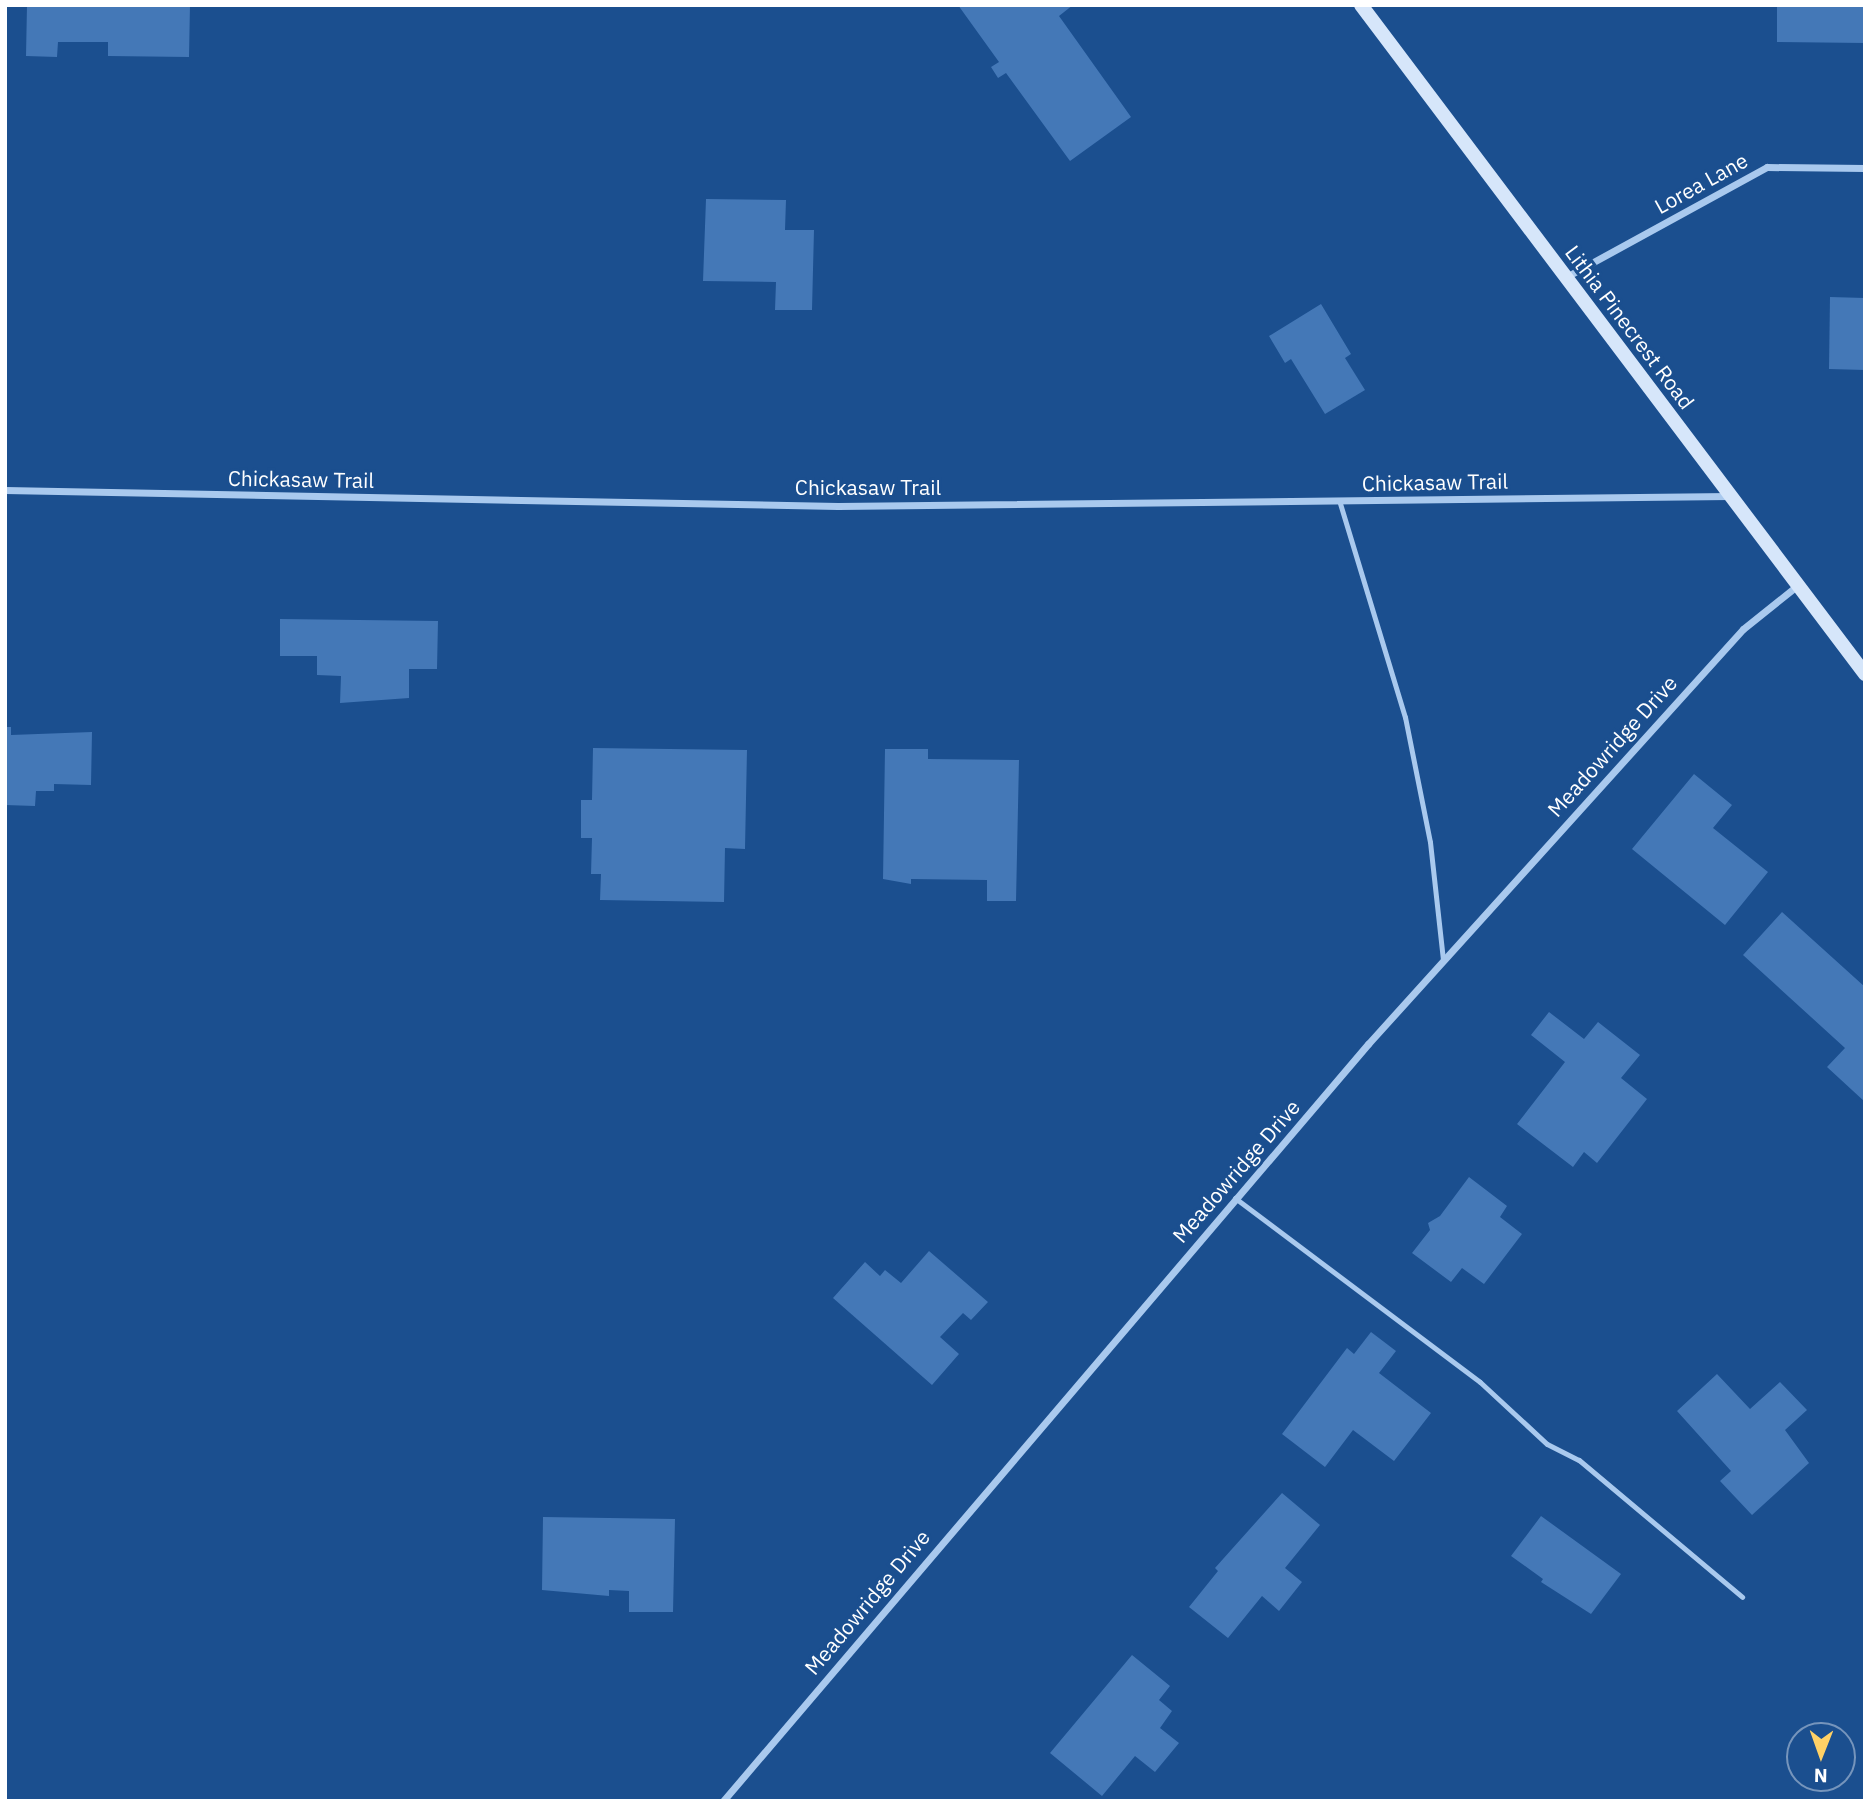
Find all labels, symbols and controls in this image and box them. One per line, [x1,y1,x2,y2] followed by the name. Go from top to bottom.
[1650,147,1752,219] street label: Lorea Lane
[1560,240,1700,414] street label: Lithia Pinecrest Road
[228,465,374,493] street label: Chickasaw Trail
[1362,468,1508,496] street label: Chickasaw Trail
[795,474,941,500] street label: Chickasaw Trail
[1542,670,1682,822] street label: Meadowridge Drive
[1167,1094,1305,1248] street label: Meadowridge Drive
[799,1525,935,1679] street label: Meadowridge Drive
[1786,1722,1856,1792] north arrow
[1814,1764,1828,1788] text: N

